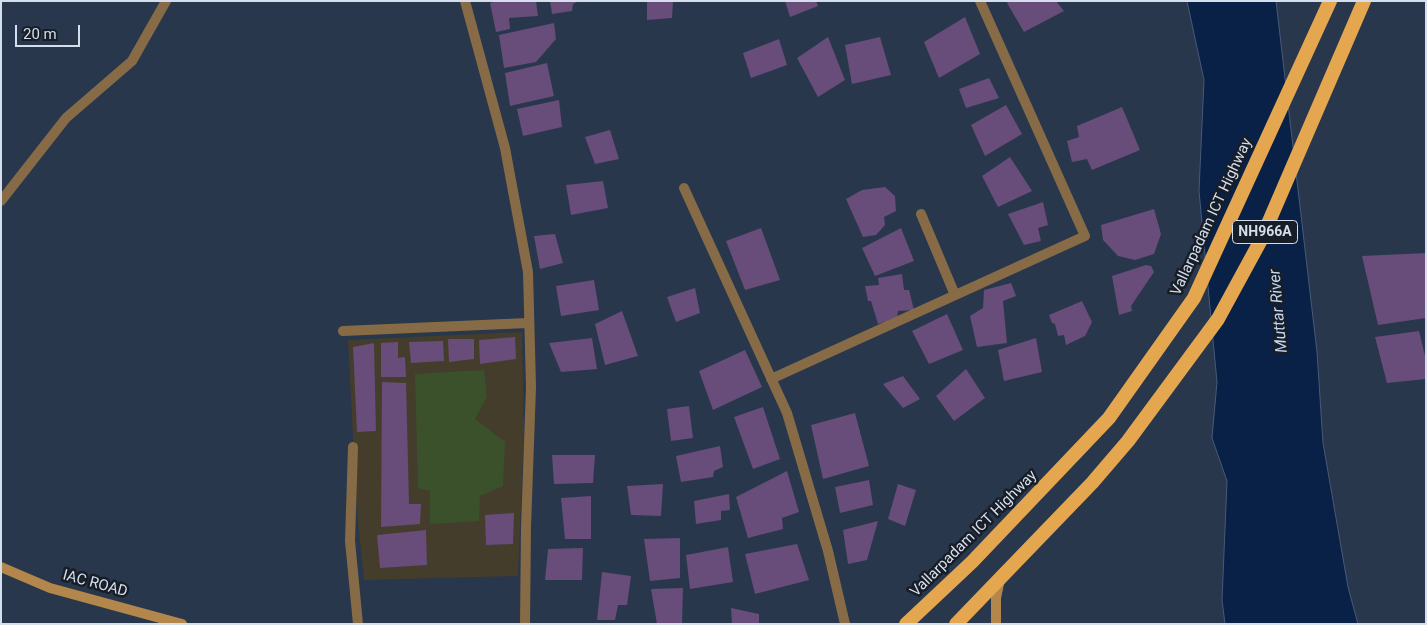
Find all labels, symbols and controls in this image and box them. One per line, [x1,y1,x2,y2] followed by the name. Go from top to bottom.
[18,15,82,47] scale bar
[23,25,57,43] text: 20 m
[1168,135,1256,299] street label: Vallarpadam ICT Highway
[1232,220,1298,243] road number: NH966A
[1266,268,1292,354] water label: Muttar River
[907,467,1041,601] street label: Vallarpadam ICT Highway
[61,567,129,601] street label: IAC ROAD

